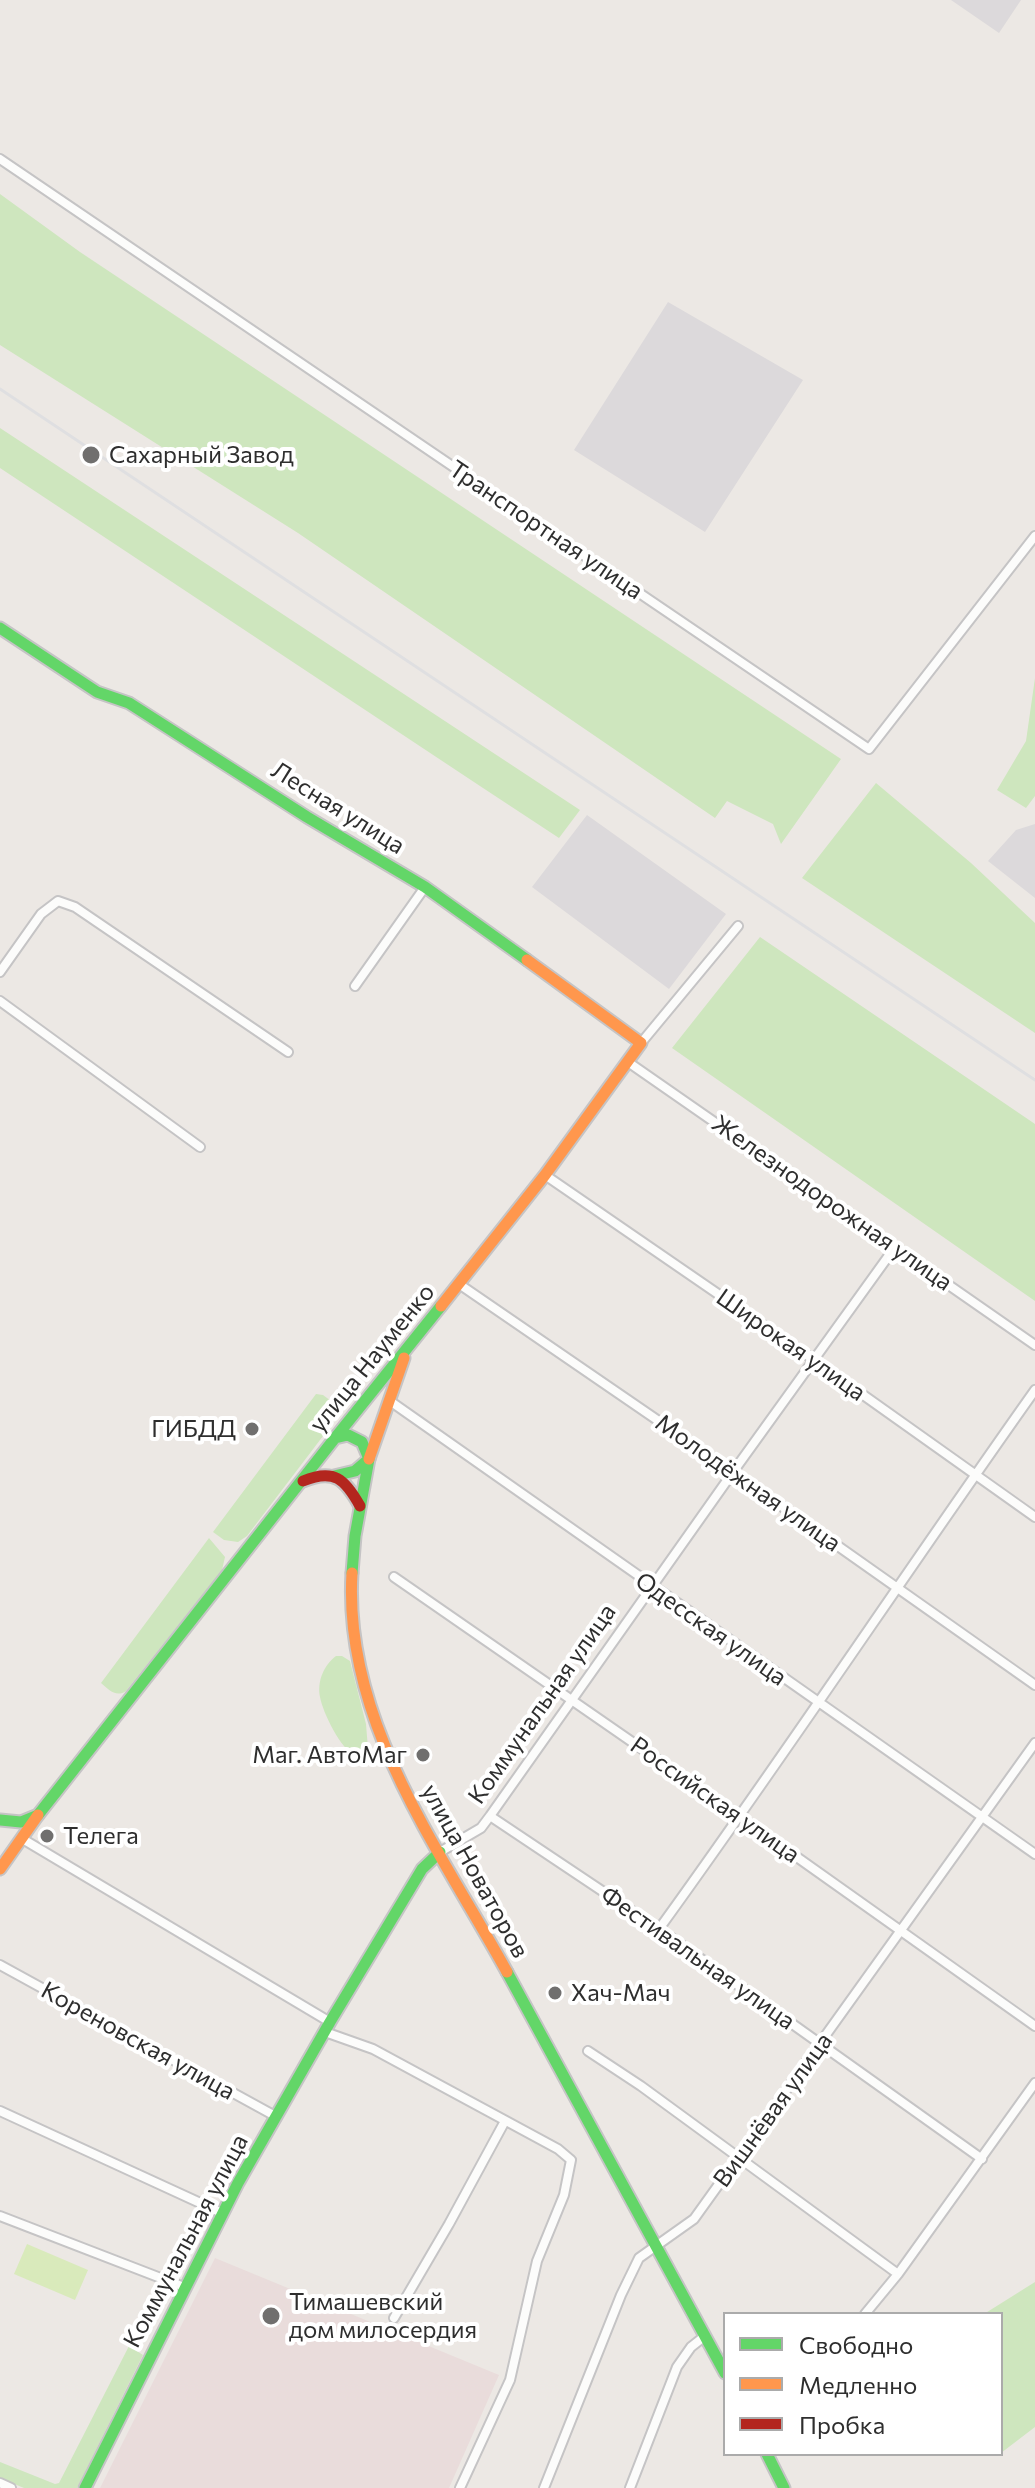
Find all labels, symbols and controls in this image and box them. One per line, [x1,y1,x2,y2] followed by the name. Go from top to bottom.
[109,441,294,469] place label: Сахарный Завод
[80,444,102,466] marker: Сахарный Завод
[444,454,648,606] street label: Транспортная улица
[266,756,410,860] street label: Лесная улица
[706,1109,958,1297] street label: Железнодорожная улица
[303,1278,441,1438] street label: улица Науменко
[711,1283,871,1407] street label: Широкая улица
[650,1408,846,1558] street label: Молодёжная улица
[151,1415,236,1443] place label: ГИБДД
[243,1420,261,1438] marker: ГИБДД
[630,1566,792,1692] street label: Одесская улица
[462,1599,622,1809] street label: Коммунальная улица
[625,1731,805,1869] street label: Российская улица
[252,1741,407,1769] place label: Маг. АвтоМаг
[414,1746,432,1764] marker: Маг. АвтоМаг
[415,1779,535,1963] street label: улица Новаторов
[63,1822,139,1850] place label: Телега
[38,1827,56,1845] marker: Телега
[595,1880,801,2036] street label: Фестивальная улица
[36,1976,240,2106] street label: Кореновская улица
[571,1979,670,2007] place label: Хач-Мач
[546,1984,564,2002] marker: Хач-Мач
[707,2027,839,2193] street label: Вишнёвая улица
[118,2129,254,2353] street label: Коммунальная улица
[289,2288,477,2344] place label: Тимашевский дом милосердия
[260,2305,282,2327] marker: Тимашевский дом милосердия
[723,2312,1003,2456] legend
[799,2330,913,2359] text: Свободно
[799,2370,917,2399] text: Медленно
[799,2410,885,2439] text: Пробка

